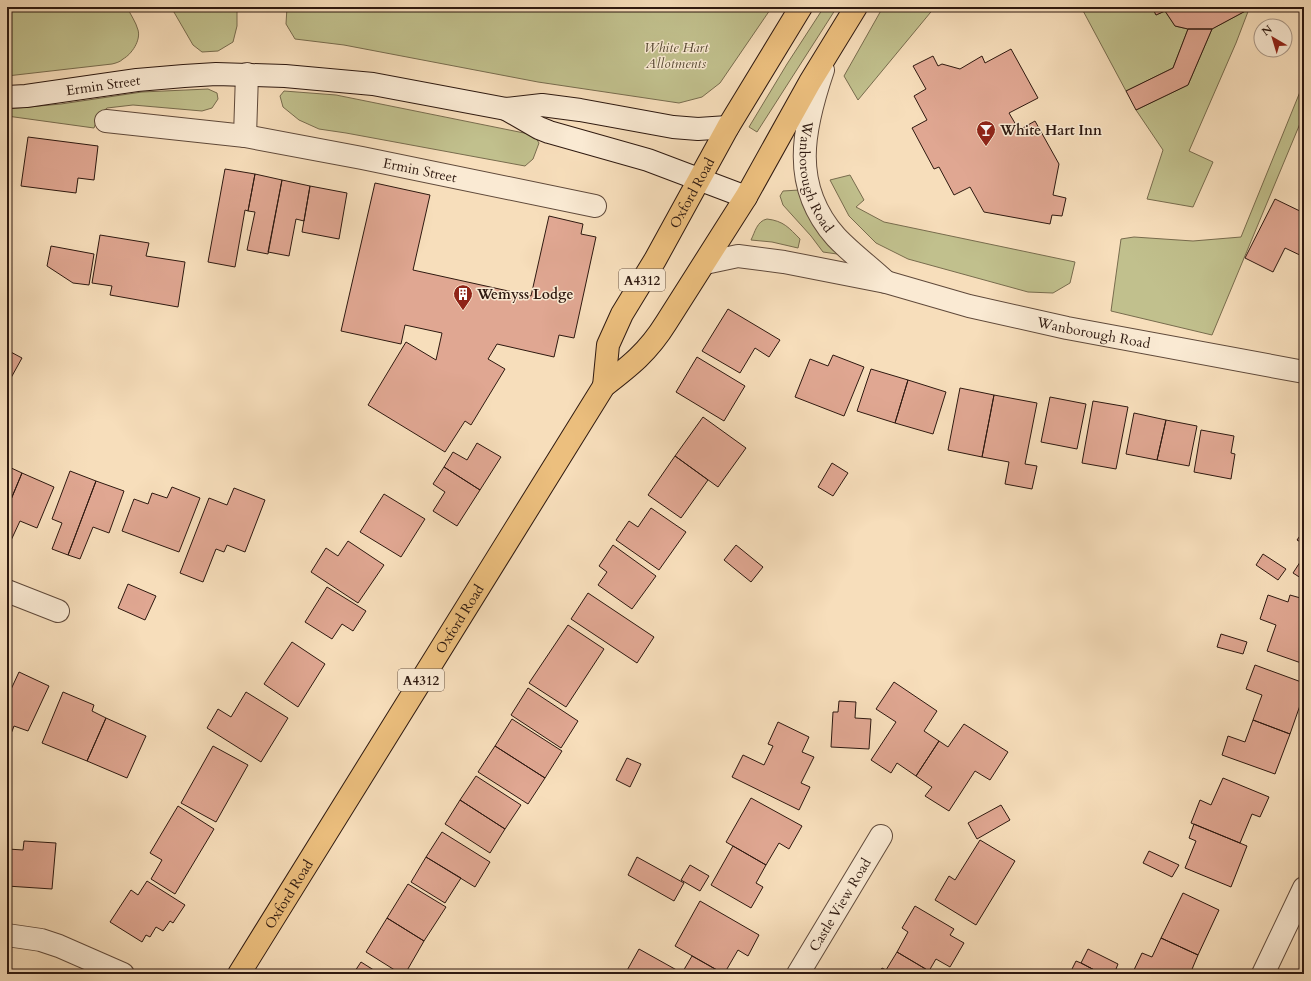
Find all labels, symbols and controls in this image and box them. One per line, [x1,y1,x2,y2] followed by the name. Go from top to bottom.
[1253,18,1293,58] north arrow
[1259,21,1276,39] text: N
[644,38,709,73] park label: White Hart Allotments
[65,71,142,100] street label: Ermin Street
[795,119,838,237] street label: Wanborough Road
[975,119,997,147] bar icon: White Hart Inn
[999,121,1102,140] place label: White Hart Inn
[381,154,459,187] street label: Ermin Street
[665,154,720,232] street label: Oxford Road
[619,269,665,291] road number: A4312
[452,283,474,311] building icon: Wemyss Lodge
[476,285,573,304] place label: Wemyss Lodge
[1034,312,1152,353] street label: Wanborough Road
[431,581,489,657] street label: Oxford Road
[398,669,444,691] road number: A4312
[805,854,876,955] street label: Castle View Road
[260,856,318,933] street label: Oxford Road

